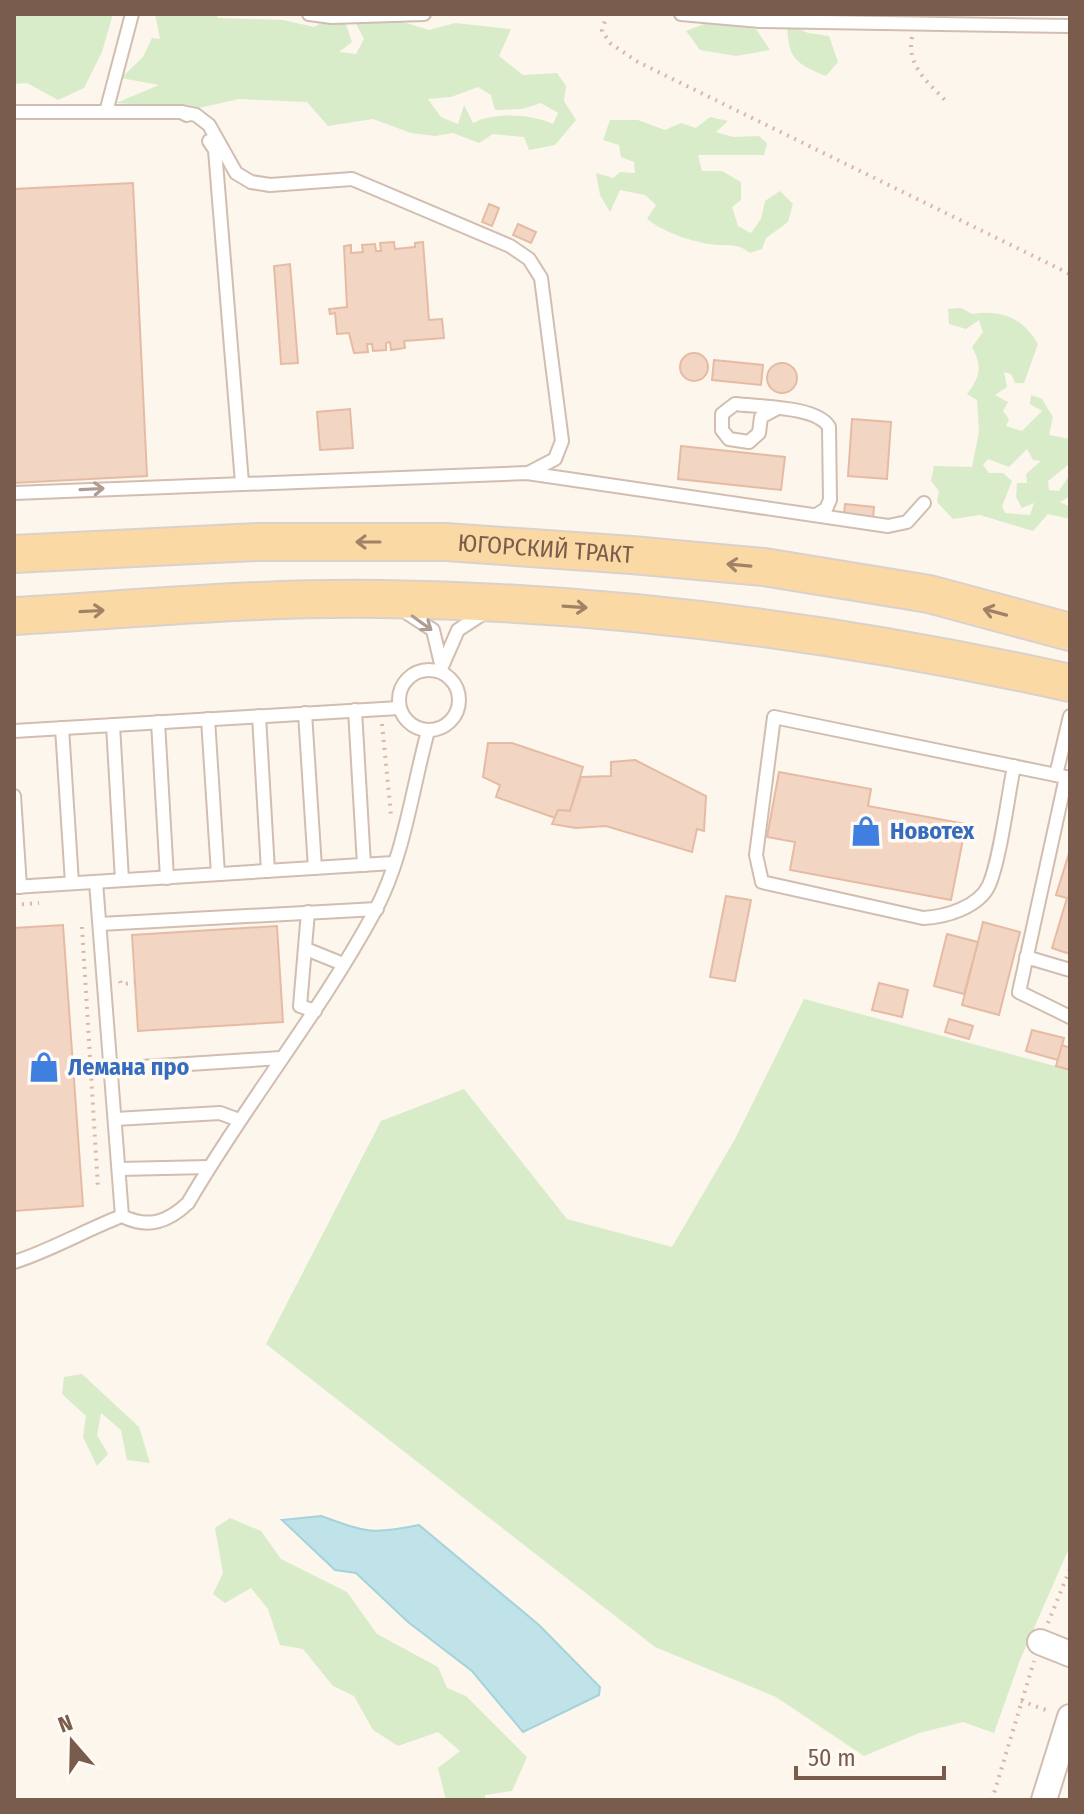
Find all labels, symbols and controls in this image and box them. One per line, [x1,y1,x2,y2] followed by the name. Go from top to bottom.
[78,482,105,497] one-way arrow
[457,529,634,569] street label: ЮГОРСКИЙ ТРАКТ
[355,534,382,550] one-way arrow
[726,557,753,572] one-way arrow
[561,600,588,615] one-way arrow
[78,603,105,618] one-way arrow
[982,603,1008,618] one-way arrow
[411,614,432,631] one-way arrow
[849,814,883,848] shop icon: Новотех
[890,817,975,845] place label: Новотех
[27,1050,61,1084] shop icon: Лемана про
[68,1053,189,1081] place label: Лемана про
[32,1702,112,1782] north arrow
[55,1709,76,1739] text: N
[796,1730,944,1780] scale bar
[808,1744,856,1772] text: 50 m

